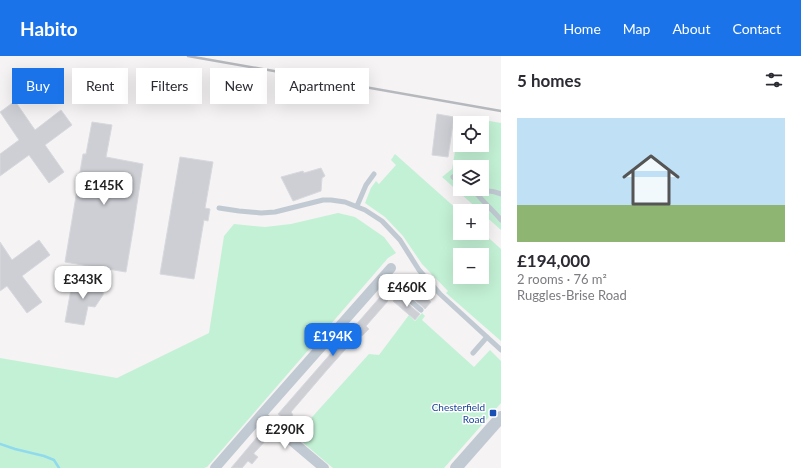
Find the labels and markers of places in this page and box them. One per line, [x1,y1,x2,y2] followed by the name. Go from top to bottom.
[76,172,132,206] pin: £145K
[55,266,111,300] pin: £343K
[379,274,435,308] pin: £460K
[305,323,361,357] pin: £194K
[432,401,485,425] place label: Chesterfield Road
[488,408,498,418] marker: Chesterfield Road
[257,416,313,450] pin: £290K

